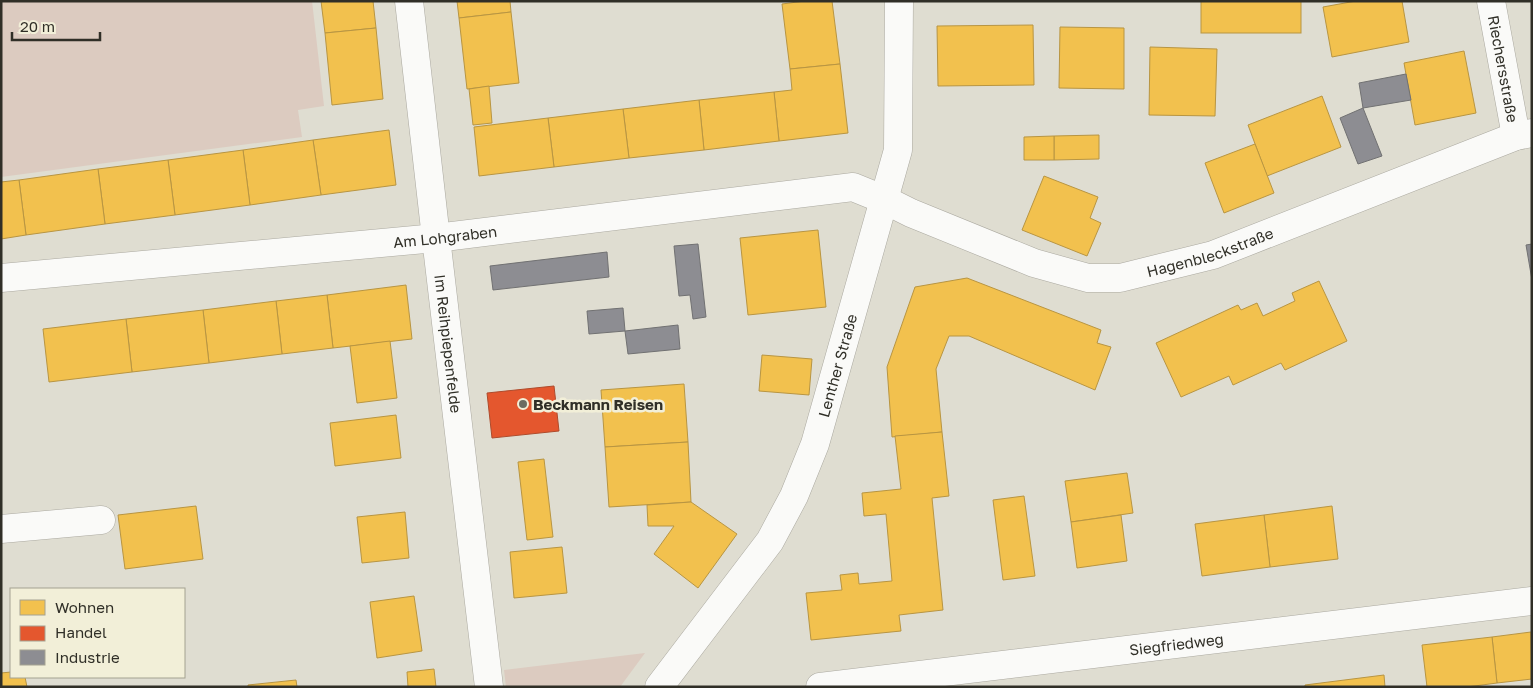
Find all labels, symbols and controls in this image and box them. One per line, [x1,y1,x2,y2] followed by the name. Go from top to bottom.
[12,10,100,42] scale bar
[1485,14,1522,124] street label: Riechersstraße
[20,17,55,35] text: 20 m
[392,222,498,251] street label: Am Lohgraben
[1145,223,1276,280] street label: Hagenbleckstraße
[431,273,466,414] street label: Im Reihpiepenfelde
[814,311,860,419] street label: Lenther Straße
[533,395,663,413] place label: Beckmann Reisen
[517,398,529,410] marker: Beckmann Reisen
[10,588,185,678] legend
[55,598,114,616] text: Wohnen
[55,623,107,641] text: Handel
[1128,629,1225,659] street label: Siegfriedweg
[55,648,120,666] text: Industrie

